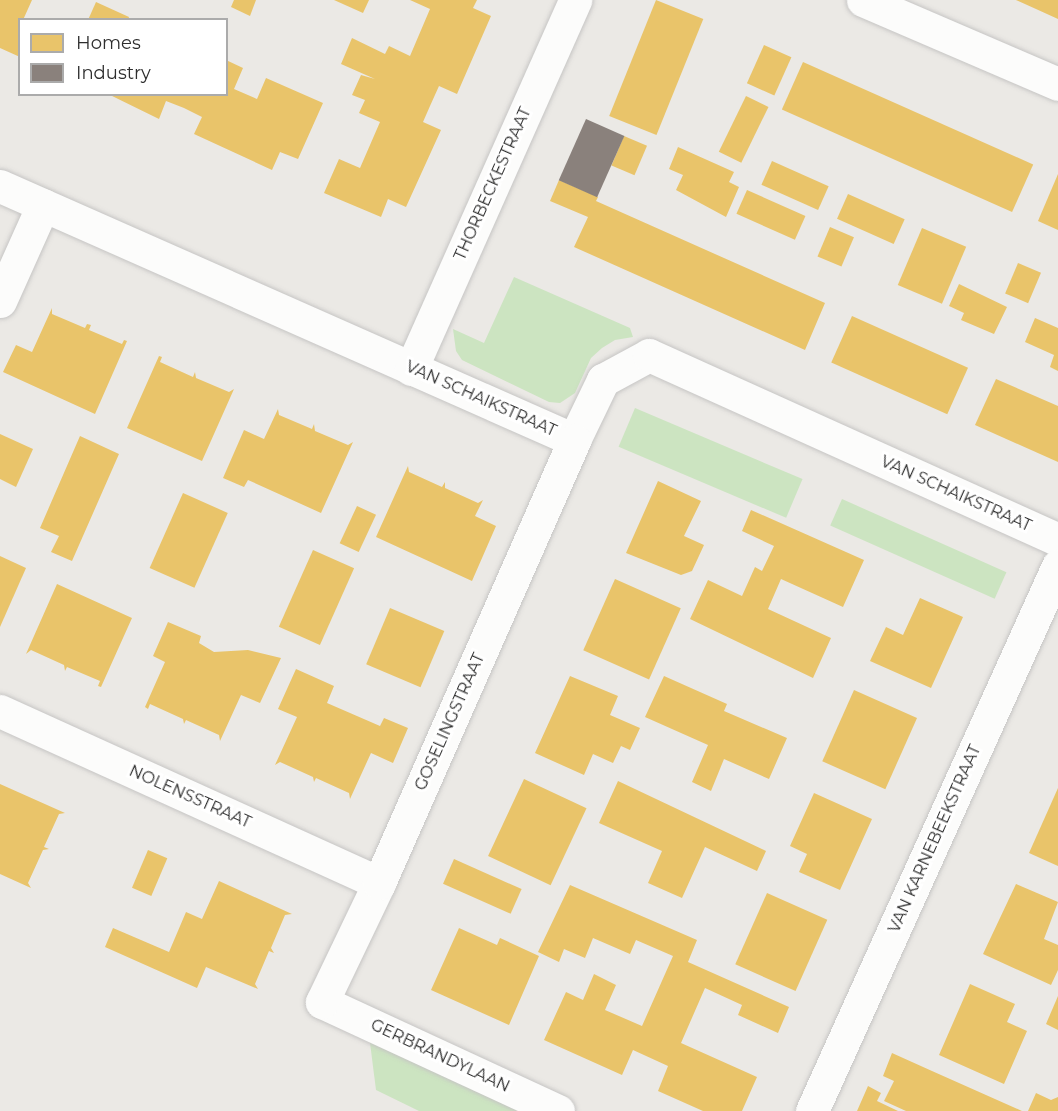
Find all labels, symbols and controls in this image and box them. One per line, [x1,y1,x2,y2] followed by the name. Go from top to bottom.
[18,18,228,96] legend
[76,32,141,54] text: Homes
[76,62,151,84] text: Industry
[451,105,535,263] street label: THORBECKESTRAAT
[403,357,559,441] street label: VAN SCHAIKSTRAAT
[878,452,1034,536] street label: VAN SCHAIKSTRAAT
[411,650,489,794] street label: GOSELINGSTRAAT
[885,742,985,936] street label: VAN KARNEBEEKSTRAAT
[126,761,254,833] street label: NOLENSSTRAAT
[368,1015,512,1097] street label: GERBRANDYLAAN

